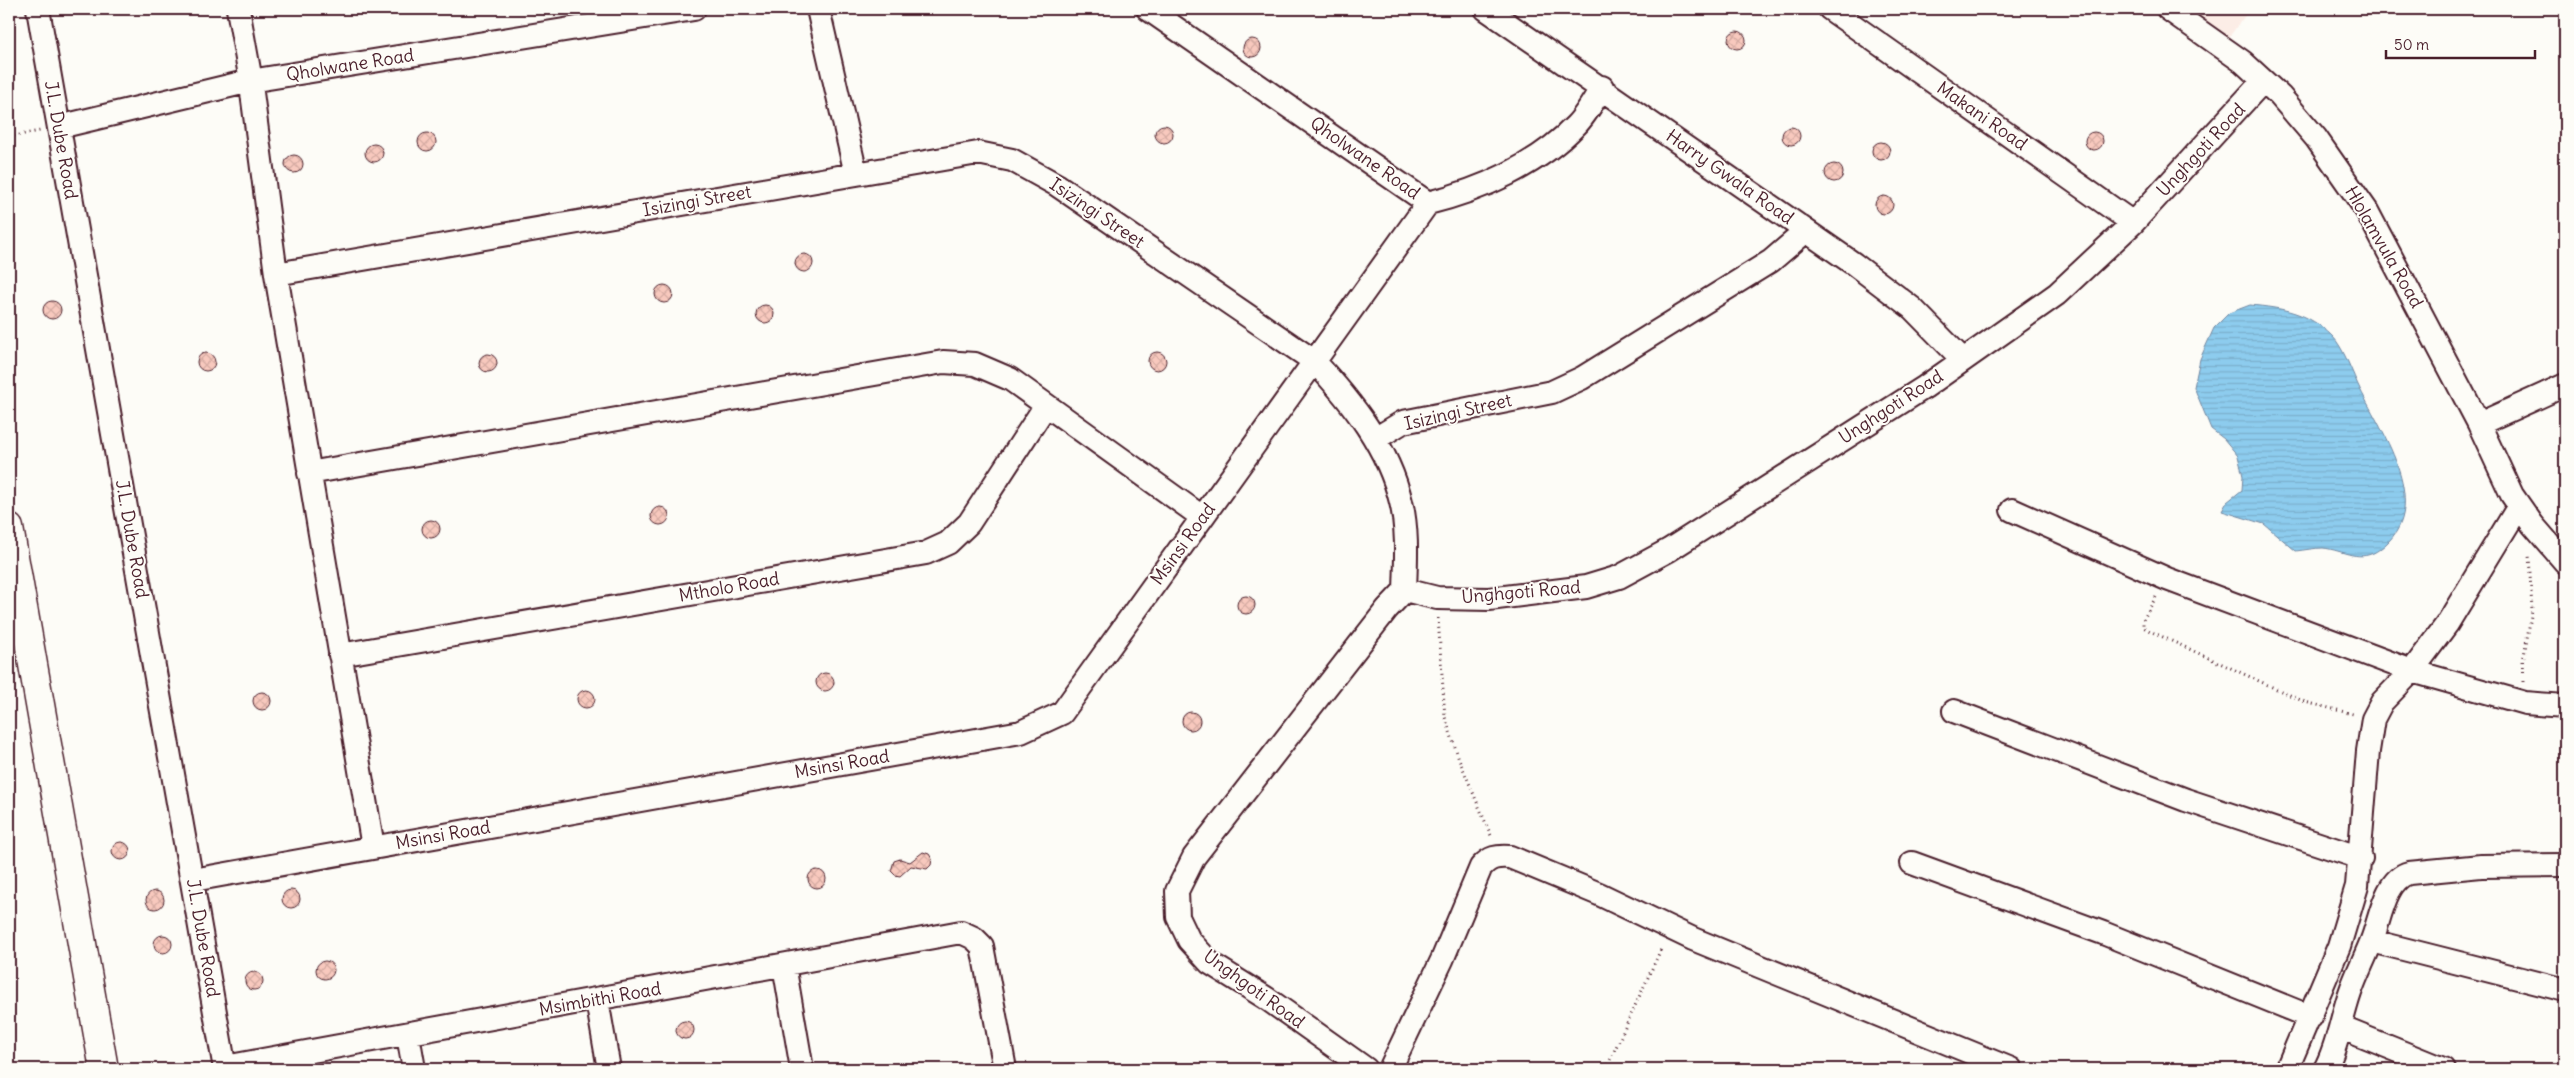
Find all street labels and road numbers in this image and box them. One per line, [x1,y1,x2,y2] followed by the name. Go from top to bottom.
[284,43,416,86] street label: Qholwane Road
[1933,76,2032,155] street label: Makani Road
[40,79,83,201] street label: J.L. Dube Road
[2151,98,2250,201] street label: Unghgoti Road
[1306,111,1425,204] street label: Qholwane Road
[1662,124,1799,229] street label: Harry Gwala Road
[1045,172,1149,253] street label: Isizingi Street
[641,180,753,221] street label: Isizingi Street
[2340,182,2429,312] street label: Hlolamvula Road
[1834,364,1947,449] street label: Unghgoti Road
[1402,388,1514,435] street label: Isizingi Street
[111,478,154,600] street label: J.L. Dube Road
[1145,498,1220,589] street label: Msinsi Road
[677,566,781,607] street label: Mtholo Road
[1460,575,1582,608] street label: Unghgoti Road
[793,744,892,783] street label: Msinsi Road
[394,815,493,854] street label: Msinsi Road
[182,877,225,999] street label: J.L. Dube Road
[1199,944,1310,1033] street label: Unghgoti Road
[537,976,663,1021] street label: Msimbithi Road

